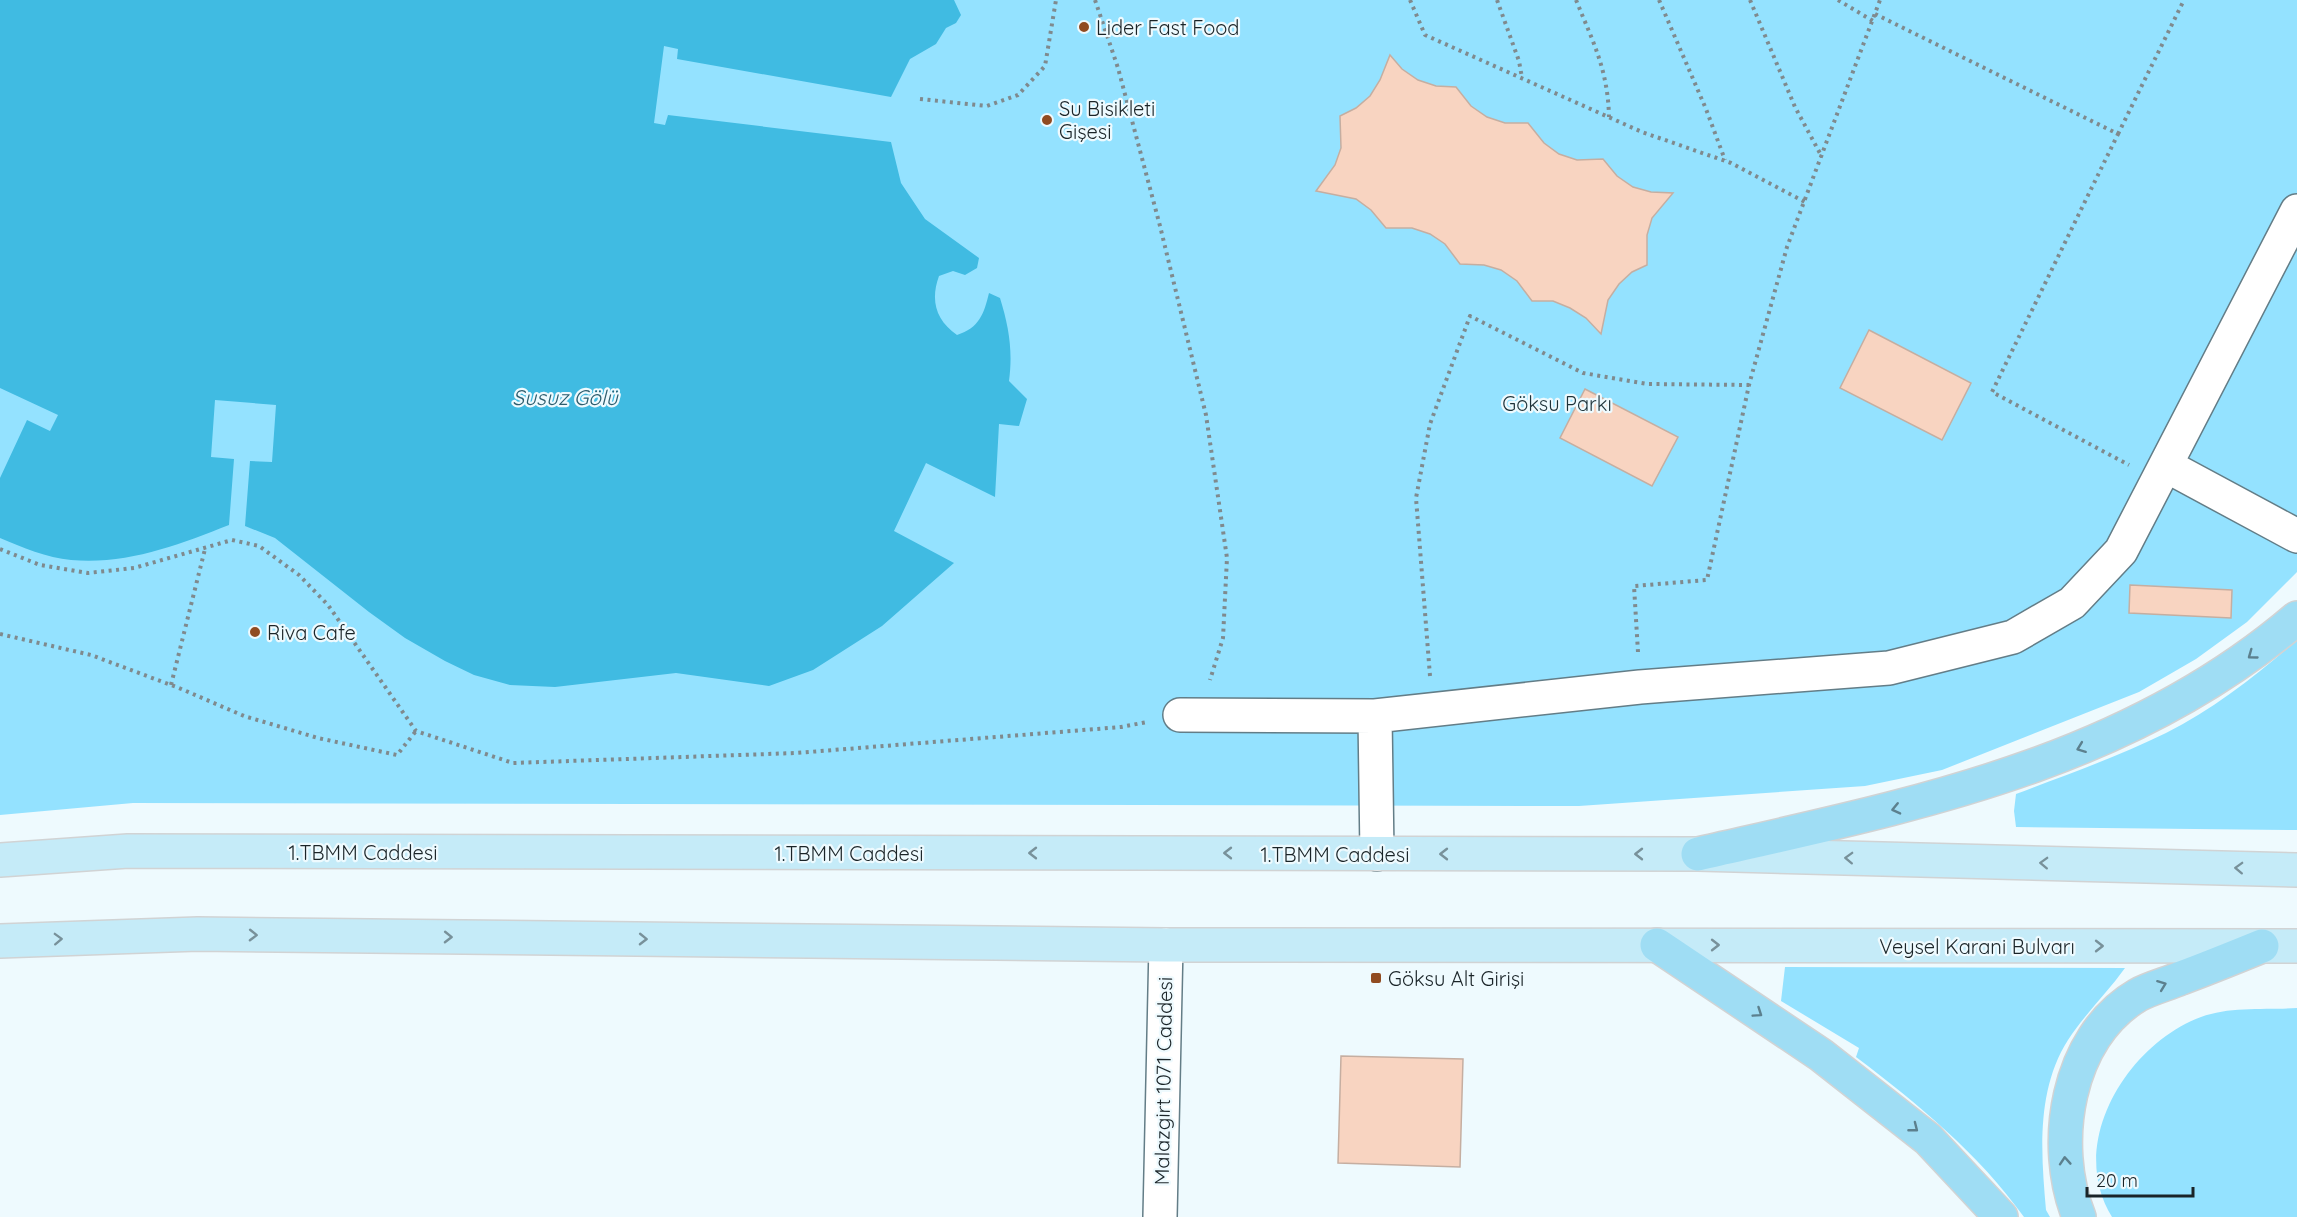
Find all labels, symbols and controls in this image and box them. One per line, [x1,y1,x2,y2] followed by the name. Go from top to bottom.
[1096,15,1239,40] place label: Lider Fast Food
[1077,20,1091,34] marker: Lider Fast Food
[1059,96,1155,144] place label: Su Bisikleti Gişesi
[1040,113,1054,127] marker: Su Bisikleti Gişesi
[512,384,619,410] water label: Susuz Gölü
[1502,391,1612,416] park label: Göksu Parkı
[267,620,356,645] place label: Riva Cafe
[248,625,262,639] marker: Riva Cafe
[2248,648,2259,659] one-way arrow
[2076,741,2087,753] one-way arrow
[1891,801,1901,814] one-way arrow
[288,840,438,865] street label: 1.TBMM Caddesi
[774,841,924,866] street label: 1.TBMM Caddesi
[1260,842,1410,867] street label: 1.TBMM Caddesi
[1029,847,1038,859] one-way arrow
[1224,847,1233,859] one-way arrow
[1440,848,1449,860] one-way arrow
[1635,848,1644,860] one-way arrow
[1844,852,1853,864] one-way arrow
[2039,857,2048,869] one-way arrow
[2234,862,2243,875] one-way arrow
[249,929,258,941] one-way arrow
[444,931,453,943] one-way arrow
[54,933,63,945] one-way arrow
[639,933,648,945] one-way arrow
[1879,934,2075,959] street label: Veysel Karani Bulvarı
[1711,939,1720,951] one-way arrow
[2095,940,2104,952] one-way arrow
[1388,966,1524,991] place label: Göksu Alt Girişi
[1369,971,1383,985] marker: Göksu Alt Girişi
[1149,977,1177,1185] street label: Malazgirt 1071 Caddesi
[2156,980,2167,993] one-way arrow
[1751,1005,1762,1016] one-way arrow
[1908,1121,1919,1132] one-way arrow
[2058,1156,2071,1165] one-way arrow
[2087,1160,2194,1198] scale bar
[2096,1169,2138,1192] text: 20 m

